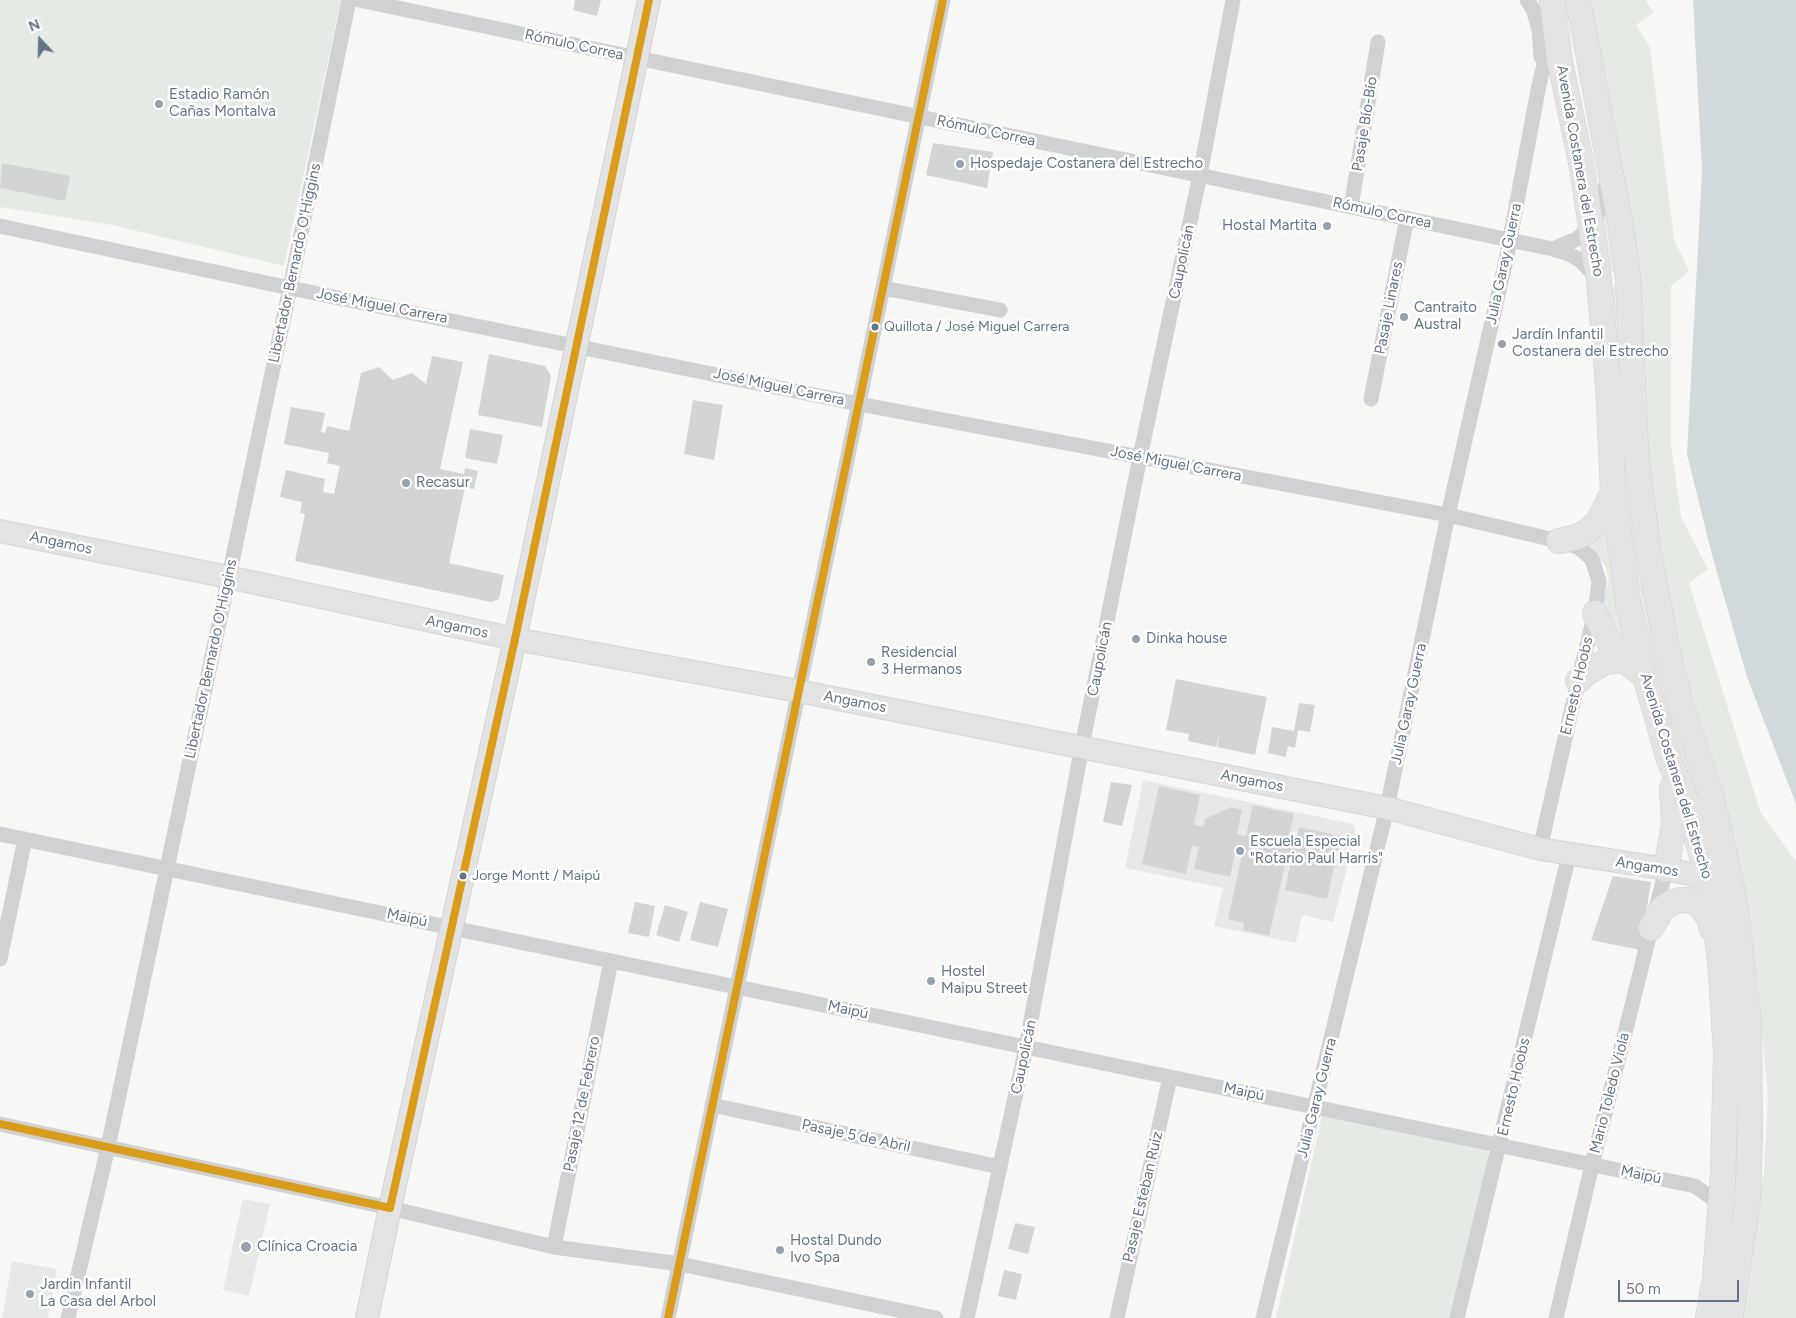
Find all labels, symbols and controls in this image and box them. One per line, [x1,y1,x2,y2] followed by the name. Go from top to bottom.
[15,15,65,65] north arrow
[26,16,43,35] text: N
[523,26,625,64] street label: Rómulo Correa
[1553,64,1607,278] street label: Avenida Costanera del Estrecho
[1349,75,1381,173] street label: Pasaje Bío-Bío
[169,86,276,121] place label: Estadio Ramón Cañas Montalva
[153,98,165,110] marker: Estadio Ramón Cañas Montalva
[935,112,1037,150] street label: Rómulo Correa
[970,155,1203,173] place label: Hospedaje Costanera del Estrecho
[954,158,966,170] marker: Hospedaje Costanera del Estrecho
[265,162,325,364] street label: Libertador Bernardo O'Higgins
[1331,194,1433,232] street label: Rómulo Correa
[1482,202,1526,326] street label: Julia Garay Guerra
[1222,217,1317,235] place label: Hostal Martita
[1321,220,1333,232] marker: Hostal Martita
[1165,223,1199,301] street label: Caupolicán
[1371,260,1407,356] street label: Pasaje Linares
[315,284,449,328] street label: José Miguel Carrera
[1414,299,1477,334] place label: Cantraito Austral
[1398,311,1410,323] marker: Cantraito Austral
[884,319,1070,335] place label: Quillota / José Miguel Carrera
[870,322,880,332] marker: Quillota / José Miguel Carrera
[1512,326,1669,361] place label: Jardín Infantil Costanera del Estrecho
[1496,338,1508,350] marker: Jardín Infantil Costanera del Estrecho
[712,364,846,410] street label: José Miguel Carrera
[1109,442,1243,486] street label: José Miguel Carrera
[416,474,470,492] place label: Recasur
[400,477,412,489] marker: Recasur
[28,528,94,558] street label: Angamos
[181,558,241,760] street label: Libertador Bernardo O'Higgins
[424,612,490,642] street label: Angamos
[1084,620,1116,698] street label: Caupolicán
[1146,630,1227,648] place label: Dinka house
[1130,633,1142,645] marker: Dinka house
[1557,635,1597,737] street label: Ernesto Hoobs
[1387,642,1431,766] street label: Julia Garay Guerra
[881,644,962,679] place label: Residencial 3 Hermanos
[865,656,877,668] marker: Residencial 3 Hermanos
[1636,671,1716,881] street label: Avenida Costanera del Estrecho
[822,687,888,717] street label: Angamos
[1219,766,1285,796] street label: Angamos
[1250,833,1383,868] place label: Escuela Especial "Rotario Paul Harris"
[1234,845,1246,857] marker: Escuela Especial "Rotario Paul Harris"
[1614,853,1680,881] street label: Angamos
[472,868,600,884] place label: Jorge Montt / Maipú
[458,871,468,881] marker: Jorge Montt / Maipú
[385,905,429,931] street label: Maipú
[941,963,1028,998] place label: Hostel Maipu Street
[925,975,937,987] marker: Hostel Maipu Street
[826,997,870,1023] street label: Maipú
[1007,1018,1041,1096] street label: Caupolicán
[1586,1031,1634,1155] street label: Mario Toledo Viola
[560,1035,604,1173] street label: Pasaje 12 de Febrero
[1293,1036,1341,1160] street label: Julia Garay Guerra
[1494,1036,1534,1138] street label: Ernesto Hoobs
[1222,1079,1266,1105] street label: Maipú
[800,1116,912,1156] street label: Pasaje 5 de Abril
[1119,1130,1167,1264] street label: Pasaje Esteban Ruiz
[1619,1162,1663,1188] street label: Maipú
[790,1232,882,1267] place label: Hostal Dundo Ivo Spa
[257,1238,357,1256] place label: Clínica Croacia
[239,1240,253,1254] marker: Clínica Croacia
[774,1244,786,1256] marker: Hostal Dundo Ivo Spa
[1621,1270,1742,1302] scale bar
[40,1276,156,1311] place label: Jardin Infantil La Casa del Arbol
[1626,1280,1661,1298] text: 50 m
[24,1288,36,1300] marker: Jardin Infantil La Casa del Arbol

